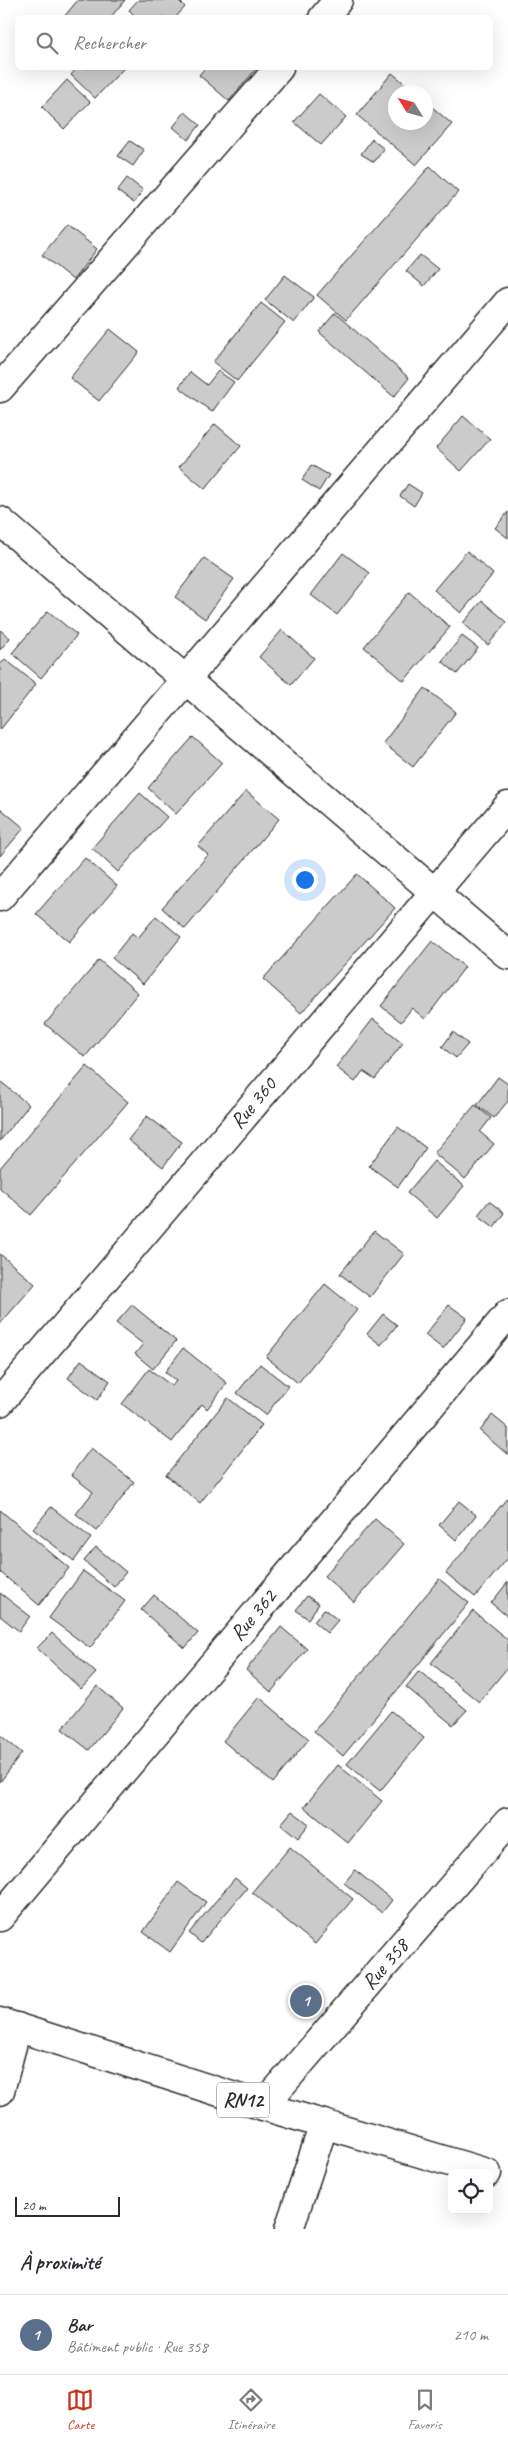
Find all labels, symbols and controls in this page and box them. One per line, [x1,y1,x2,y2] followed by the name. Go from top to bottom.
[15,15,493,70] search box
[33,29,61,57] icon: search
[73,31,146,55] text: Rechercher
[388,85,433,130] north arrow
[292,867,318,893] your location
[224,1071,283,1134] street label: Rue 360
[224,1583,283,1646] street label: Rue 362
[356,1931,416,1995] street label: Rue 358
[290,1982,322,2020] pin: 1
[217,2082,269,2118] road number: RN12
[448,2169,493,2214] map controls
[448,2169,493,2214] button: locate
[15,2194,120,2217] scale bar
[22,2197,46,2214] text: 20 m
[20,2249,100,2275] text: À proximité
[67,2313,92,2337] text: Bar
[32,2325,40,2345] text: 1
[454,2325,488,2345] text: 210 m
[67,2337,208,2357] text: Bâtiment public · Rue 358
[66,2386,94,2433] tab: Carte
[227,2386,275,2433] tab: Itinéraire
[408,2386,441,2433] tab: Favoris

